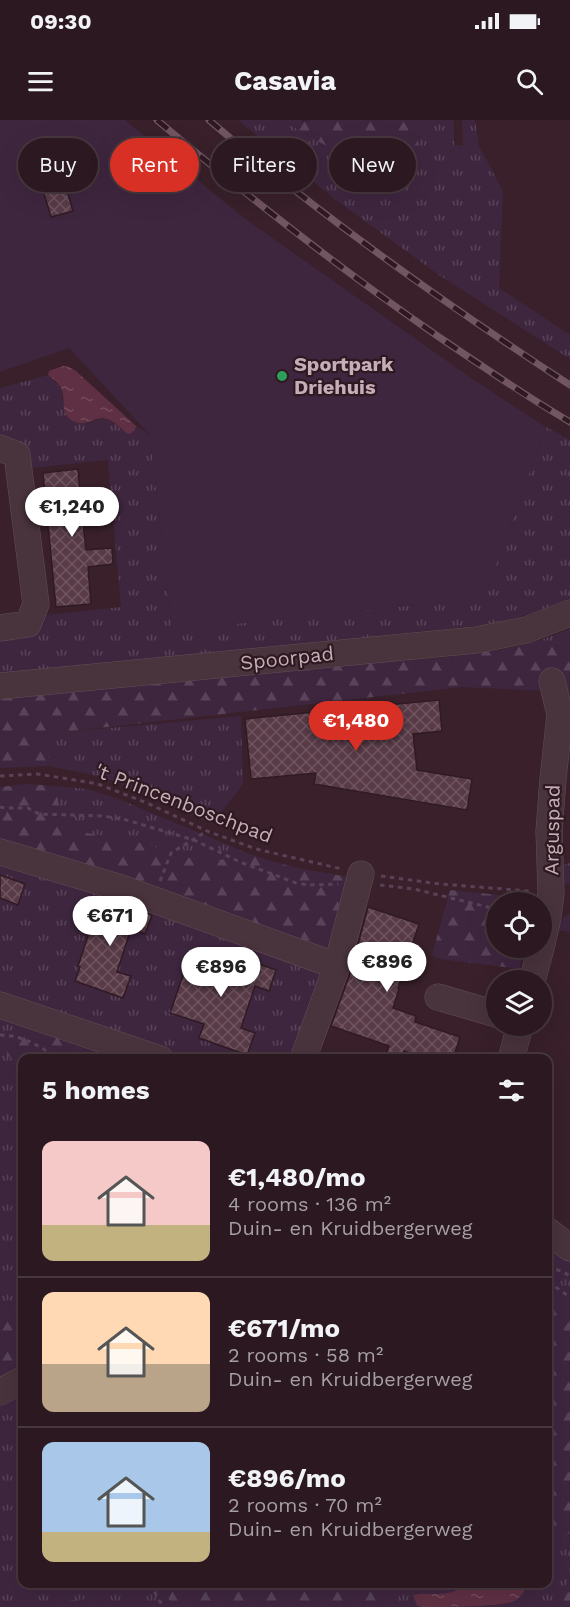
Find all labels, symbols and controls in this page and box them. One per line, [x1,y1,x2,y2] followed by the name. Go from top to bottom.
[30,9,92,34] text: 09:30
[24,65,57,98] icon: menu
[234,65,336,97] text: Casavia
[513,65,546,98] icon: search
[18,138,98,192] chip: Buy
[110,138,199,192] chip: Rent
[211,138,317,192] chip: Filters
[329,138,416,192] chip: New
[294,352,394,399] place label: Sportpark Driehuis
[275,369,289,383] marker: Sportpark Driehuis
[23,487,121,538] pin: €1,240
[39,494,105,518] text: €1,240
[239,641,335,675] street label: Spoorpad
[307,701,405,752] pin: €1,480
[323,708,389,732] text: €1,480
[92,758,276,848] street label: 't Princenboschpad
[539,784,565,876] street label: Arguspad
[486,892,552,1036] map controls
[486,892,552,958] button: locate
[74,896,146,947] pin: €671
[87,903,133,927] text: €671
[351,942,423,993] pin: €896
[185,947,257,998] pin: €896
[361,949,413,973] text: €896
[195,954,247,978] text: €896
[486,970,552,1036] button: layers
[495,1074,528,1107] icon: filters
[42,1075,150,1105] text: 5 homes
[228,1162,365,1192] text: €1,480/mo
[90,1165,162,1237] icon: home
[228,1192,391,1216] text: 4 rooms · 136 m²
[228,1216,472,1240] text: Duin- en Kruidbergerweg
[228,1313,340,1343] text: €671/mo
[90,1316,162,1388] icon: home
[228,1343,383,1367] text: 2 rooms · 58 m²
[228,1367,472,1391] text: Duin- en Kruidbergerweg
[228,1463,346,1493] text: €896/mo
[90,1466,162,1538] icon: home
[228,1493,382,1517] text: 2 rooms · 70 m²
[228,1517,472,1541] text: Duin- en Kruidbergerweg

